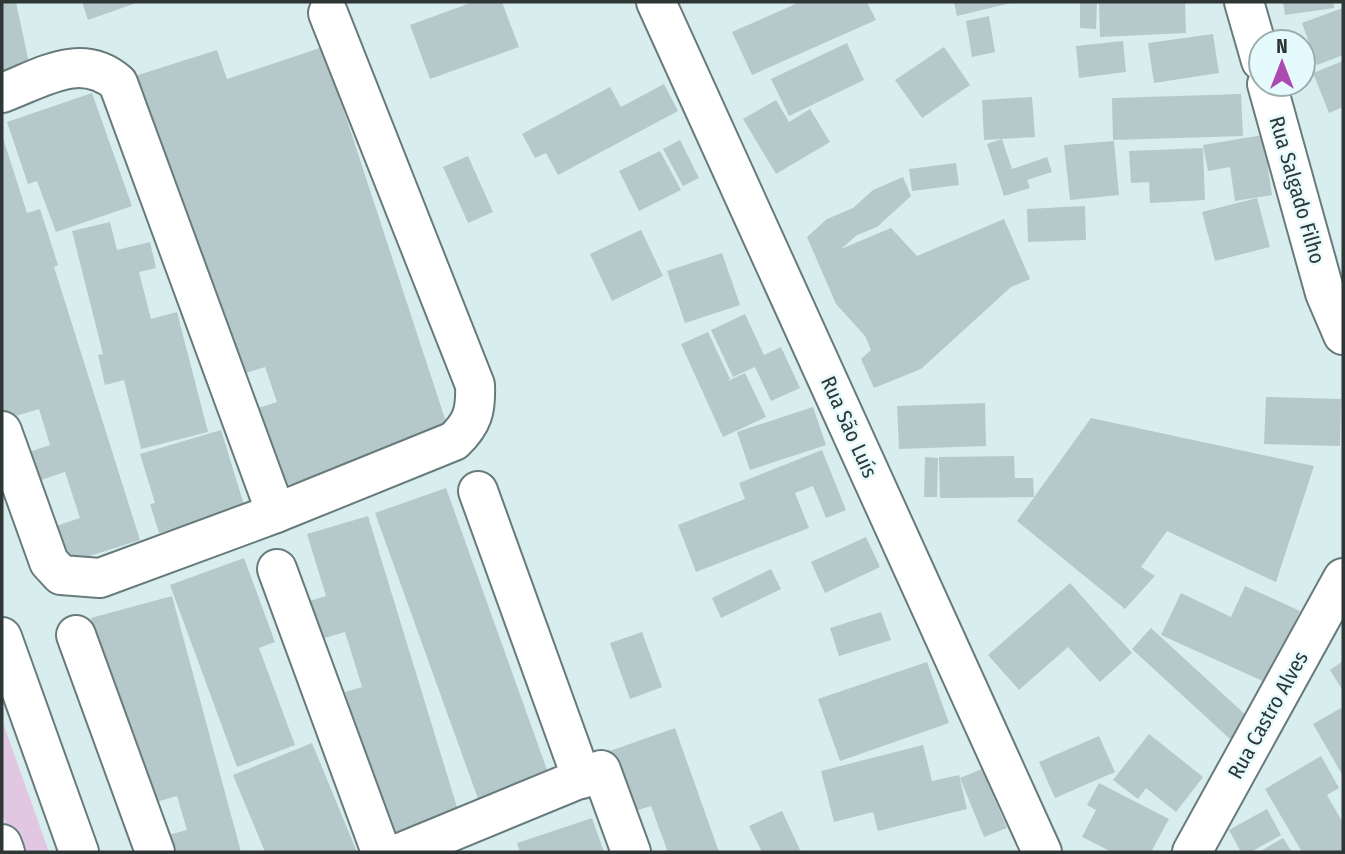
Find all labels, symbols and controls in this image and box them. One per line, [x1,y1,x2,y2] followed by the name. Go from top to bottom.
[1247,28,1317,98] north arrow
[1276,35,1288,58] text: N
[1264,113,1330,267] street label: Rua Salgado Filho
[815,372,883,482] street label: Rua São Luís
[1222,647,1314,783] street label: Rua Castro Alves

